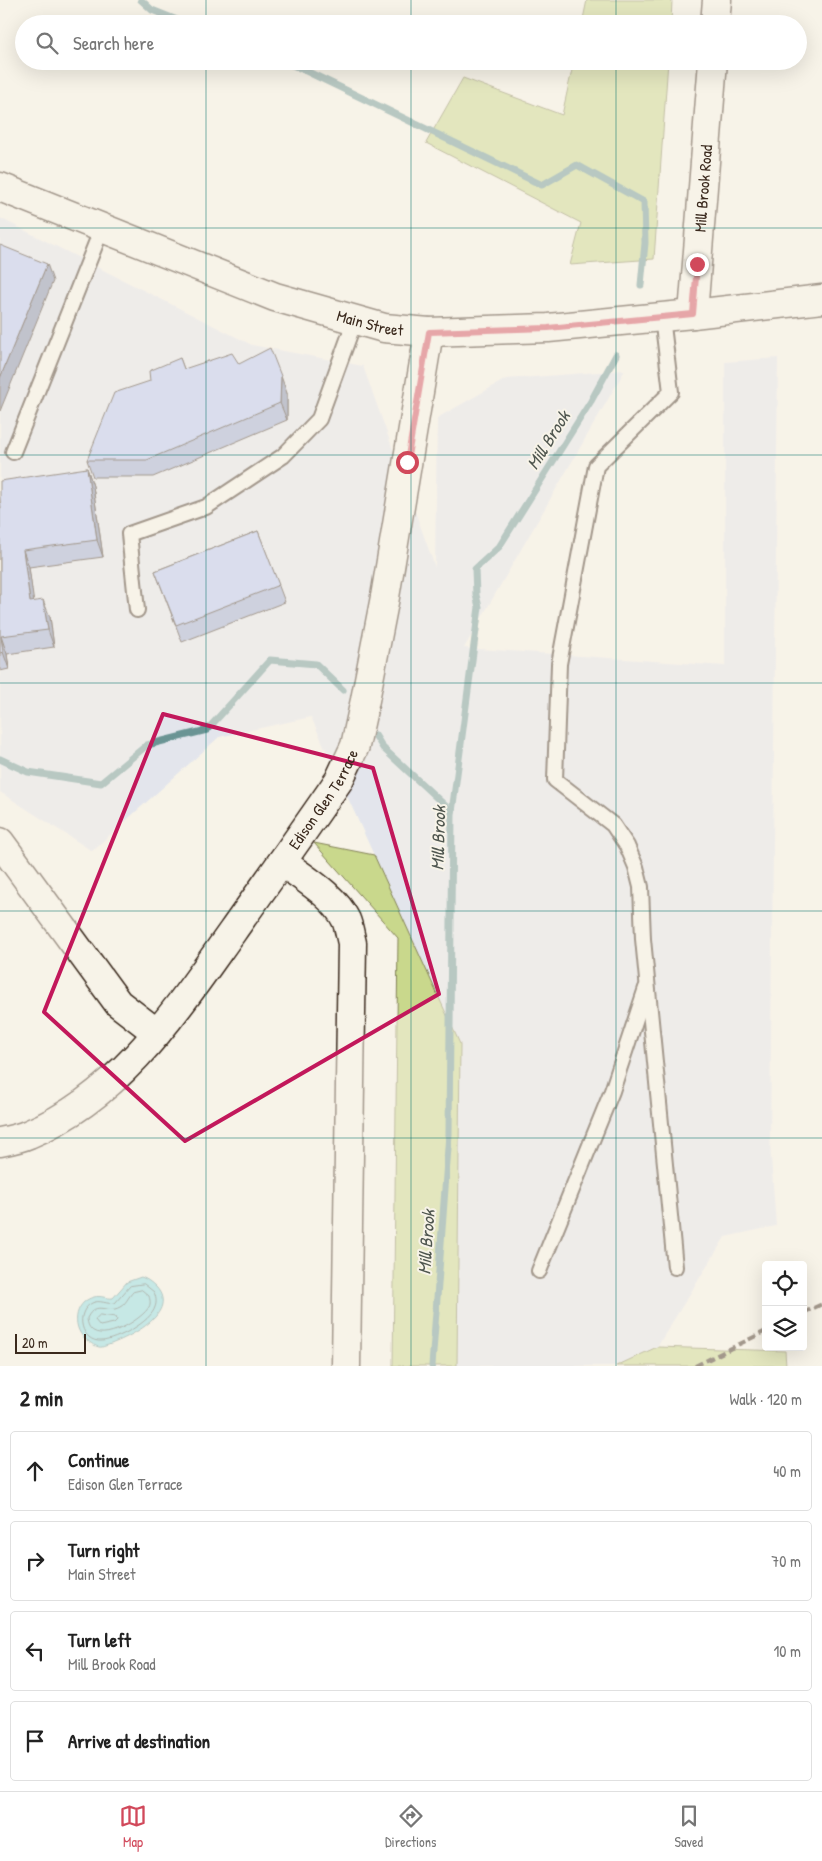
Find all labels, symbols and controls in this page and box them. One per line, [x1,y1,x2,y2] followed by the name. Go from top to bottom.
[15,15,807,70] search box
[33,29,61,57] icon: search
[73,30,154,56] text: Search here
[689,144,717,233] street label: Mill Brook Road
[686,253,709,276] route end
[335,304,405,341] street label: Main Street
[520,405,577,474] water label: Mill Brook
[396,451,419,474] route start
[283,745,363,854] street label: Edison Glen Terrace
[424,804,452,871] water label: Mill Brook
[411,1207,441,1275] water label: Mill Brook
[762,1261,807,1351] map controls
[762,1261,807,1306] button: locate
[762,1306,807,1351] button: layers
[15,1331,86,1354] scale bar
[22,1333,48,1352] text: 20 m
[20,1384,63,1413] text: 2 min
[729,1388,802,1410] text: Walk · 120 m
[68,1447,129,1473] text: Continue
[21,1457,49,1485] icon: ahead
[773,1460,801,1482] text: 40 m
[68,1473,183,1495] text: Edison Glen Terrace
[68,1537,139,1563] text: Turn right
[21,1547,49,1575] icon: right
[771,1550,801,1572] text: 70 m
[68,1563,136,1585] text: Main Street
[68,1627,131,1653] text: Turn left
[21,1637,49,1665] icon: left
[773,1640,801,1662] text: 10 m
[68,1653,155,1675] text: Mill Brook Road
[21,1727,49,1755] icon: arrive
[68,1728,210,1754] text: Arrive at destination
[119,1802,147,1851] tab: Map
[385,1802,436,1851] tab: Directions
[674,1802,703,1851] tab: Saved

